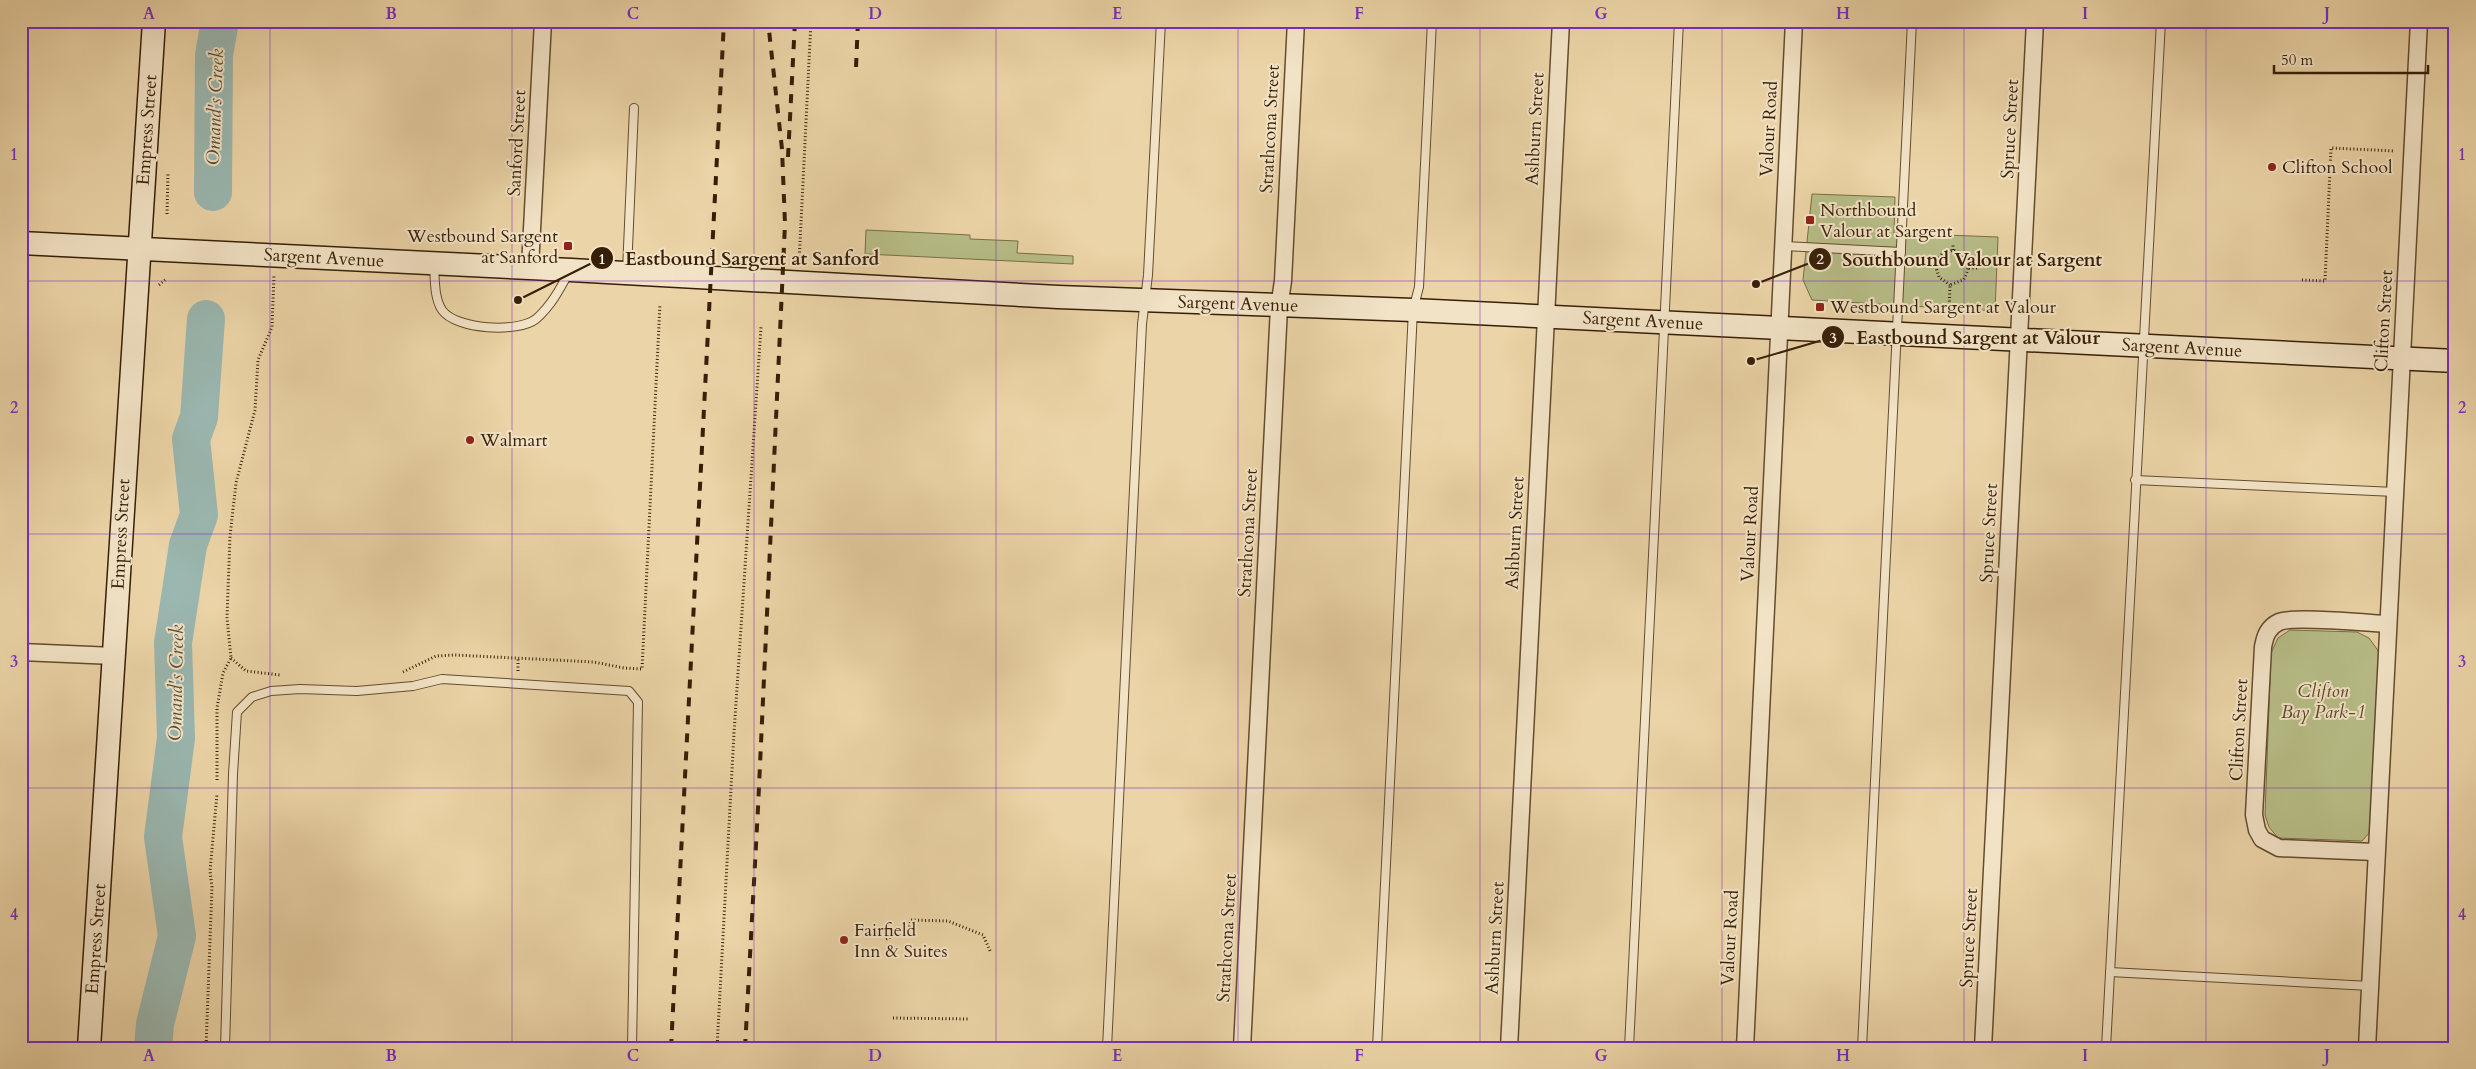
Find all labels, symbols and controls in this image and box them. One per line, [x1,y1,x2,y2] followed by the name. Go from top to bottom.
[143,3,155,25] text: A
[385,3,397,25] text: B
[627,3,639,25] text: C
[868,3,882,25] text: D
[1112,3,1122,25] text: E
[1354,3,1364,25] text: F
[1594,3,1608,25] text: G
[1836,3,1850,25] text: H
[2082,3,2088,25] text: I
[2322,3,2330,25] text: J
[2274,42,2427,74] scale bar
[200,48,230,166] water label: Omand's Creek
[2281,50,2313,70] text: 50 m
[1254,64,1286,194] street label: Strathcona Street
[1520,72,1550,186] street label: Ashburn Street
[131,74,163,186] street label: Empress Street
[1995,78,2025,179] street label: Spruce Street
[1754,80,1784,178] street label: Valour Road
[502,89,532,197] street label: Sanford Street
[10,144,18,166] text: 1
[2458,144,2466,166] text: 1
[2282,155,2393,180] place label: Clifton School
[2266,161,2278,173] marker: Clifton School
[1820,198,1953,244] place label: Northbound Valour at Sargent
[1804,214,1816,226] marker: Northbound Valour at Sargent
[406,224,558,270] place label: Westbound Sargent at Sanford
[562,240,574,252] marker: Westbound Sargent at Sanford
[590,241,889,275] callout: Eastbound Sargent at Sanford
[263,242,385,274] street label: Sargent Avenue
[1807,242,2112,276] callout: Southbound Valour at Sargent
[625,246,880,272] text: Eastbound Sargent at Sanford
[1842,247,2102,273] text: Southbound Valour at Sargent
[598,249,606,269] text: 1
[1816,249,1824,269] text: 2
[2369,269,2399,373] street label: Clifton Street
[1177,289,1299,319] street label: Sargent Avenue
[1829,295,2057,320] place label: Westbound Sargent at Valour
[1814,301,1826,313] marker: Westbound Sargent at Valour
[1582,305,1704,337] street label: Sargent Avenue
[1821,320,2110,354] callout: Eastbound Sargent at Valour
[1856,325,2100,351] text: Eastbound Sargent at Valour
[1829,328,1837,348] text: 3
[2121,332,2243,364] street label: Sargent Avenue
[10,397,18,419] text: 2
[2458,397,2466,419] text: 2
[479,428,548,453] place label: Walmart
[464,434,476,446] marker: Walmart
[1232,468,1264,598] street label: Strathcona Street
[1500,476,1530,590] street label: Ashburn Street
[106,478,136,590] street label: Empress Street
[1974,482,2004,583] street label: Spruce Street
[1735,485,1765,583] street label: Valour Road
[162,624,190,741] water label: Omand's Creek
[10,651,18,673] text: 3
[2458,651,2466,673] text: 3
[2224,678,2254,782] street label: Clifton Street
[2281,679,2365,725] park label: Clifton Bay Park-1
[1211,873,1243,1003] street label: Strathcona Street
[1480,881,1510,995] street label: Ashburn Street
[80,883,112,995] street label: Empress Street
[1954,887,1984,988] street label: Spruce Street
[1715,889,1745,987] street label: Valour Road
[10,904,18,926] text: 4
[2458,904,2466,926] text: 4
[854,918,948,964] place label: Fairfield Inn & Suites
[838,934,850,946] marker: Fairfield Inn & Suites
[143,1045,155,1067] text: A
[385,1045,397,1067] text: B
[627,1045,639,1067] text: C
[868,1045,882,1067] text: D
[1112,1045,1122,1067] text: E
[1354,1045,1364,1067] text: F
[1594,1045,1608,1067] text: G
[1836,1045,1850,1067] text: H
[2082,1045,2088,1067] text: I
[2322,1045,2330,1067] text: J

